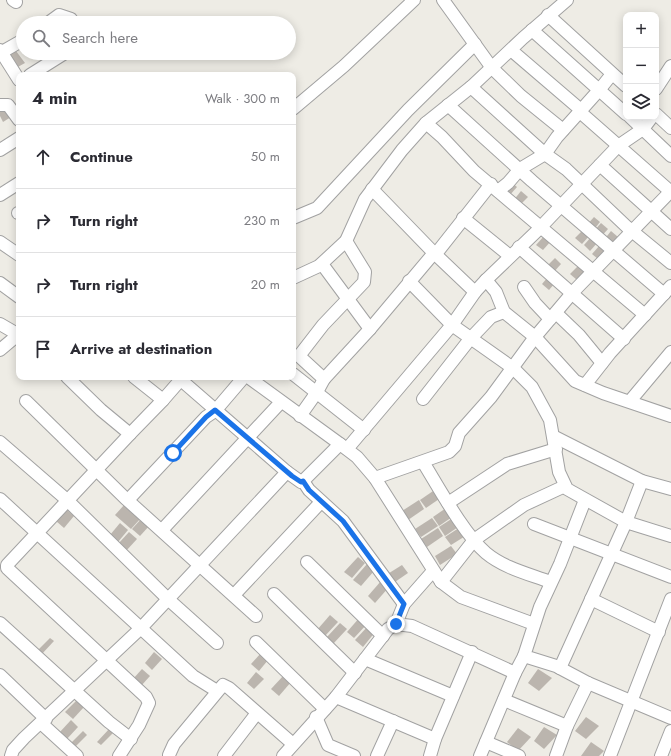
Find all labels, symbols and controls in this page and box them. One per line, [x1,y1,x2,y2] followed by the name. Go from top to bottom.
[623,12,659,120] map controls
[623,12,659,48] button: +
[16,16,296,60] search box
[30,27,52,49] icon: search
[62,27,138,49] text: Search here
[623,48,659,84] button: −
[623,84,659,120] button: layers
[32,86,77,110] text: 4 min
[205,89,280,108] text: Walk · 300 m
[32,146,54,168] icon: ahead
[70,146,133,168] text: Continue
[251,147,280,166] text: 50 m
[32,210,54,232] icon: right
[70,210,138,232] text: Turn right
[244,211,280,230] text: 230 m
[32,274,54,296] icon: right
[70,274,138,296] text: Turn right
[251,275,280,294] text: 20 m
[32,338,54,360] icon: arrive
[70,338,212,360] text: Arrive at destination
[164,444,182,462] route start
[387,615,405,633] route end

